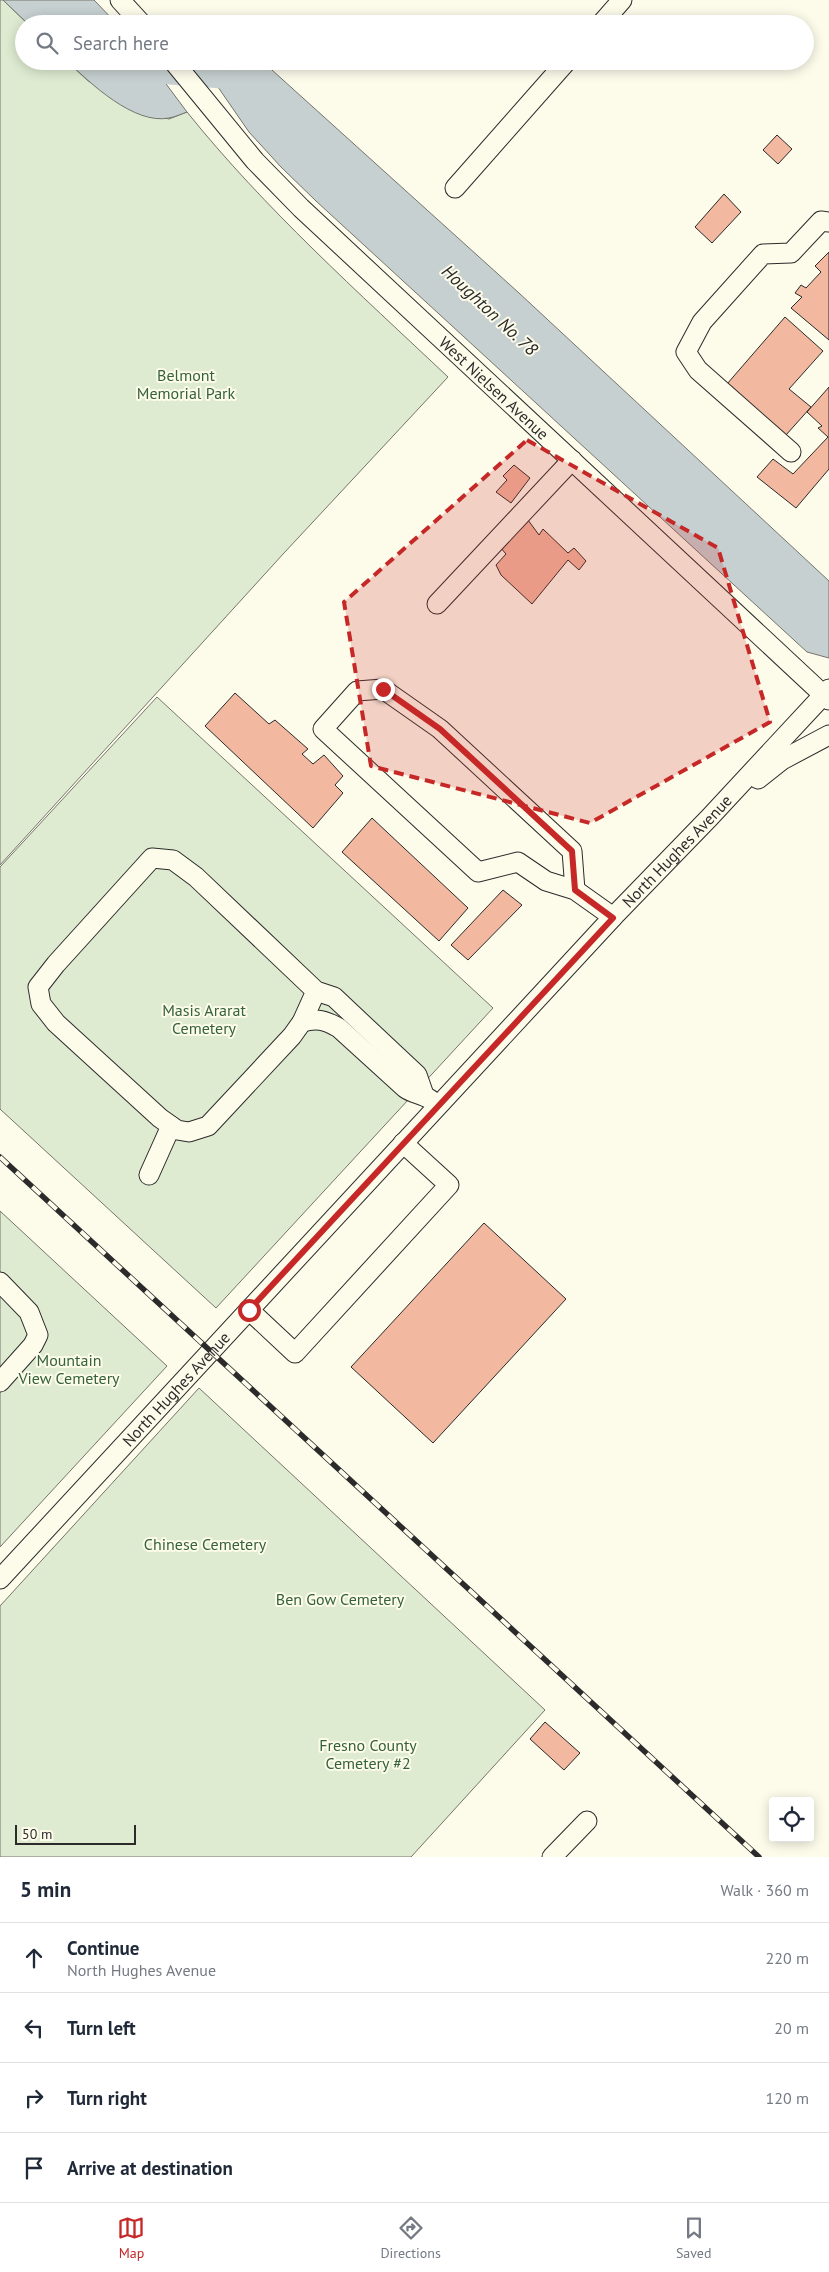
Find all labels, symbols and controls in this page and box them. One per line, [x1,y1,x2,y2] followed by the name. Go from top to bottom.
[15,15,814,70] search box
[33,29,61,57] icon: search
[73,31,169,55] text: Search here
[437,260,543,361] water label: Houghton No. 78
[435,332,553,444] street label: West Nielsen Avenue
[137,365,236,403] park label: Belmont Memorial Park
[372,678,395,701] route end
[618,790,736,912] street label: North Hughes Avenue
[162,1000,246,1038] park label: Masis Ararat Cemetery
[238,1299,261,1322] route start
[118,1327,234,1450] street label: North Hughes Avenue
[17,1350,120,1388] park label: Mountain View Cemetery
[144,1534,267,1554] park label: Chinese Cemetery
[276,1589,405,1609] park label: Ben Gow Cemetery
[319,1735,417,1773] park label: Fresno County Cemetery #2
[769,1797,814,1842] map controls
[769,1797,814,1842] button: locate
[15,1822,136,1845] scale bar
[22,1825,52,1843] text: 50 m
[20,1876,71,1903] text: 5 min
[720,1880,809,1900] text: Walk · 360 m
[67,1936,139,1960] text: Continue
[20,1944,48,1972] icon: ahead
[766,1948,809,1968] text: 220 m
[67,1960,216,1980] text: North Hughes Avenue
[20,2014,48,2042] icon: left
[67,2016,136,2040] text: Turn left
[774,2018,809,2038] text: 20 m
[20,2084,48,2112] icon: right
[67,2086,147,2110] text: Turn right
[766,2088,809,2108] text: 120 m
[20,2154,48,2182] icon: arrive
[67,2156,233,2180] text: Arrive at destination
[117,2214,145,2262] tab: Map
[380,2214,441,2262] tab: Directions
[676,2214,712,2262] tab: Saved

